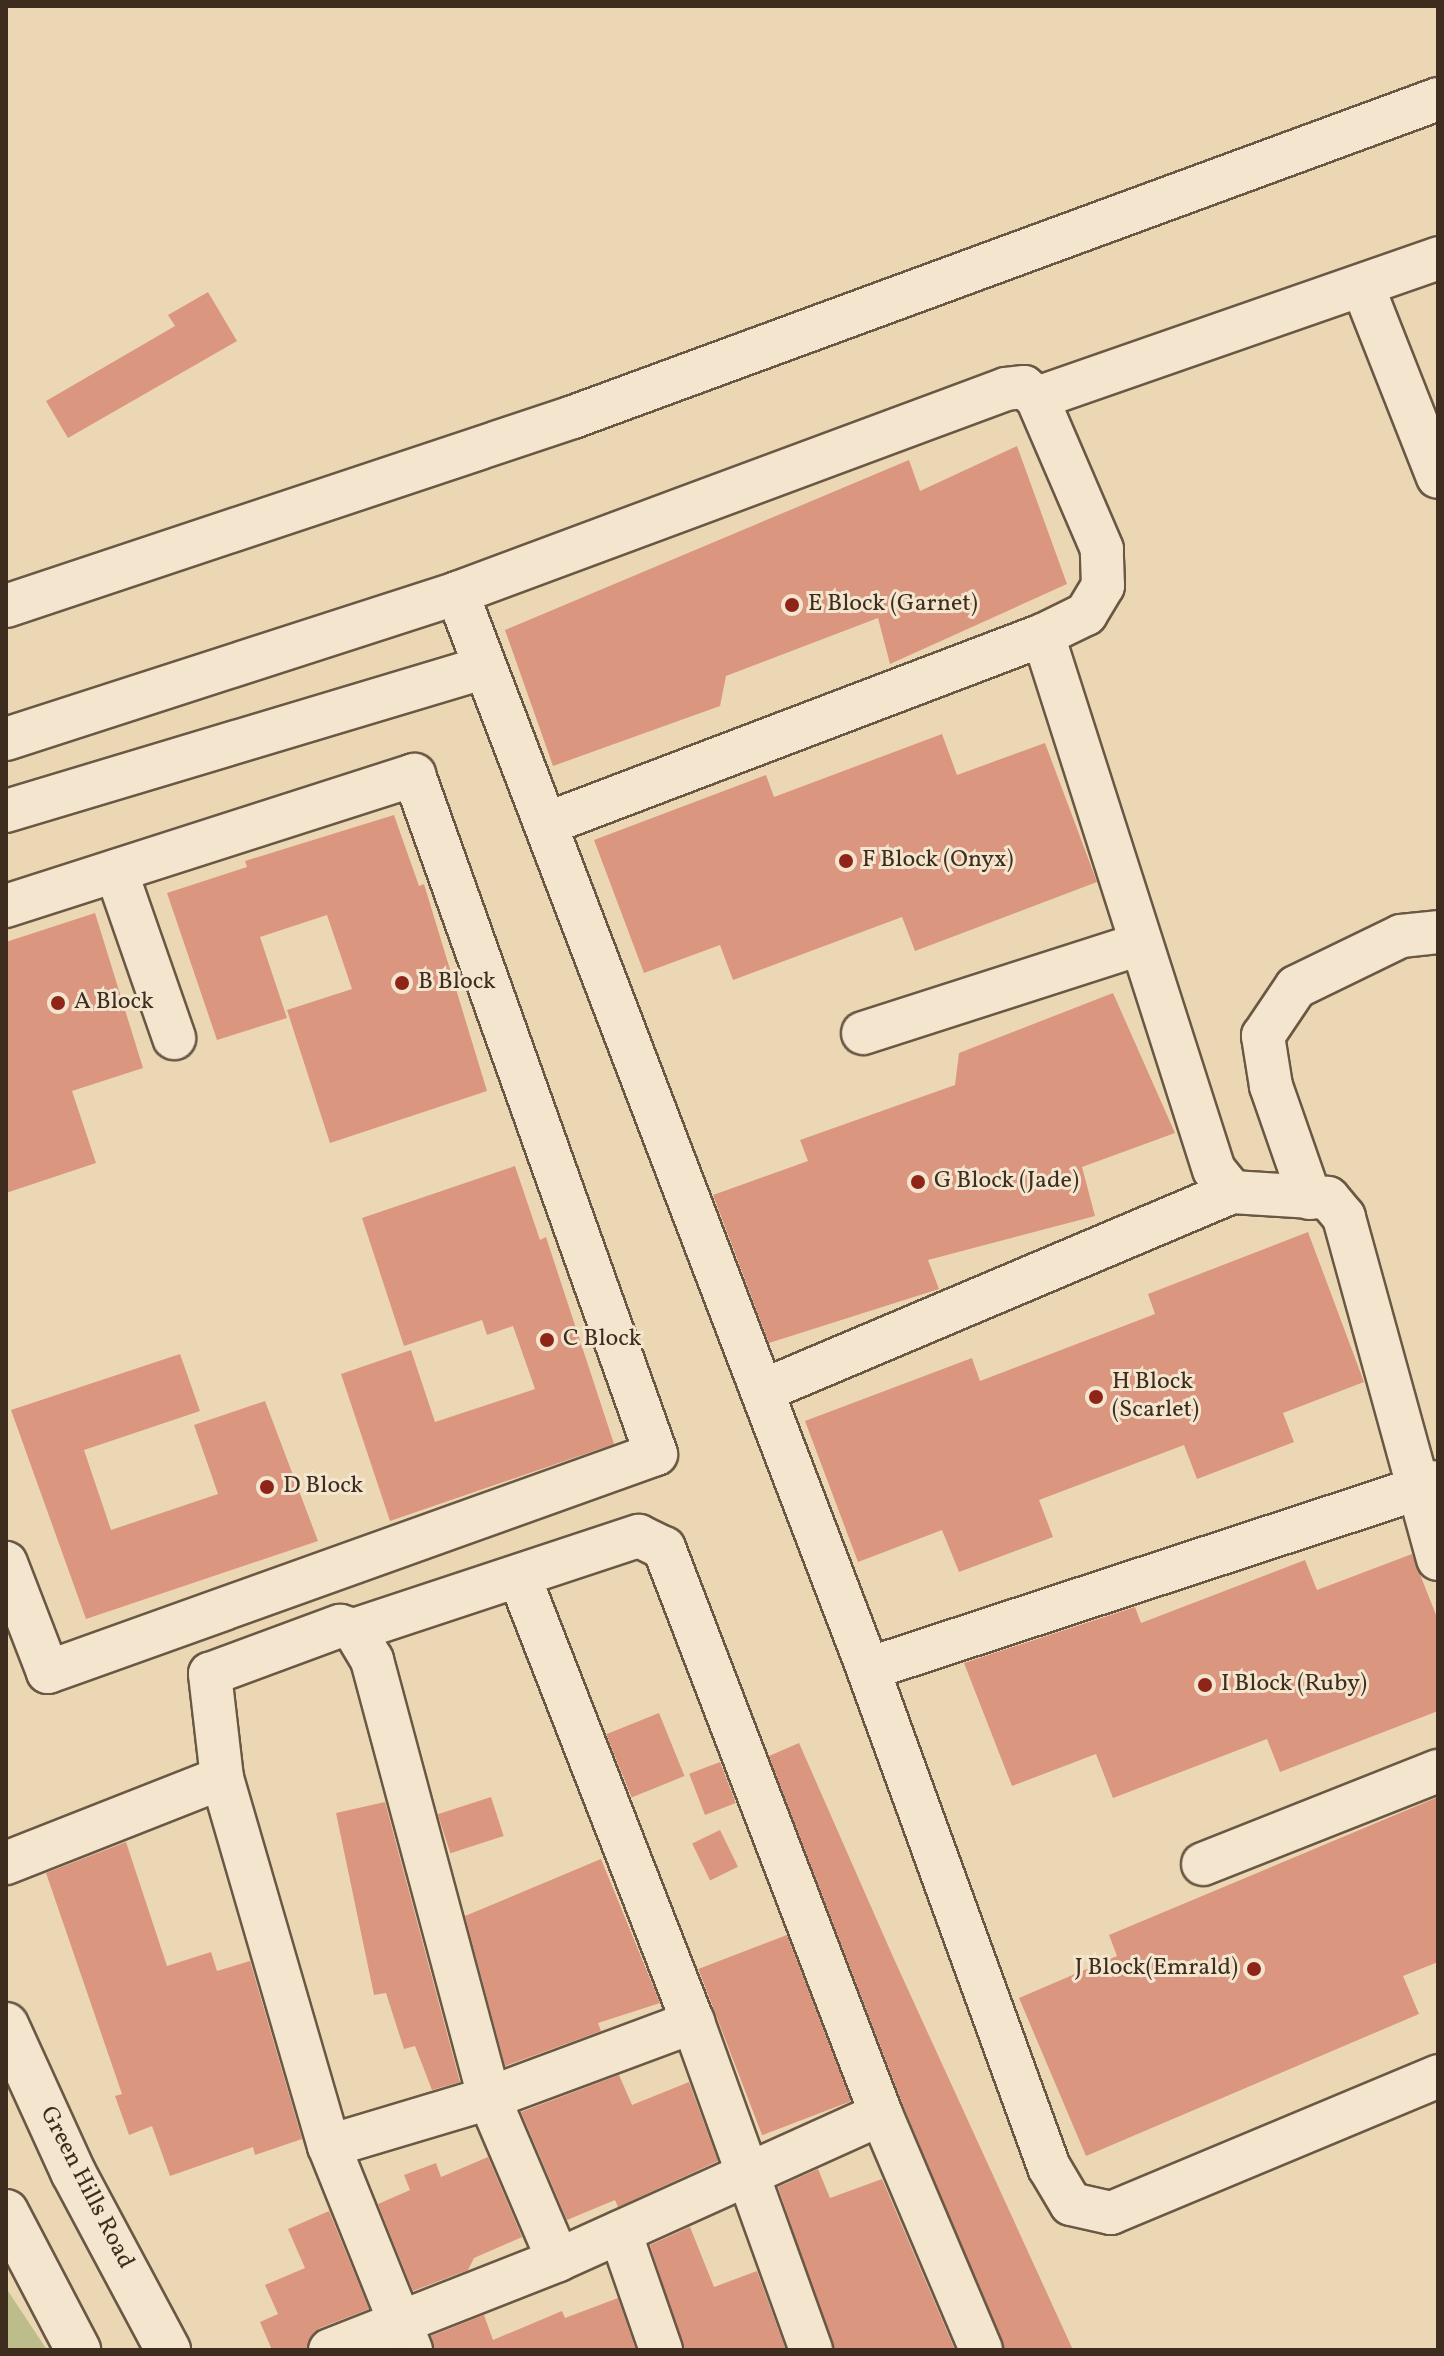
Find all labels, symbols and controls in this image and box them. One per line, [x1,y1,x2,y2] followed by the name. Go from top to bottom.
[808,591,978,619] place label: E Block (Garnet)
[783,596,801,614] marker: E Block (Garnet)
[862,847,1014,875] place label: F Block (Onyx)
[837,852,855,870] marker: F Block (Onyx)
[418,969,496,997] place label: B Block
[393,974,411,992] marker: B Block
[74,989,154,1017] place label: A Block
[49,994,67,1012] marker: A Block
[934,1168,1079,1196] place label: G Block (Jade)
[909,1173,927,1191] marker: G Block (Jade)
[563,1326,642,1354] place label: C Block
[538,1331,556,1349] marker: C Block
[1112,1369,1199,1425] place label: H Block (Scarlet)
[1087,1388,1105,1406] marker: H Block (Scarlet)
[283,1473,363,1501] place label: D Block
[258,1478,276,1496] marker: D Block
[1221,1671,1367,1699] place label: I Block (Ruby)
[1196,1676,1214,1694] marker: I Block (Ruby)
[1075,1955,1238,1983] place label: J Block(Emrald)
[1245,1960,1263,1978] marker: J Block(Emrald)
[33,2102,139,2274] street label: Green Hills Road

